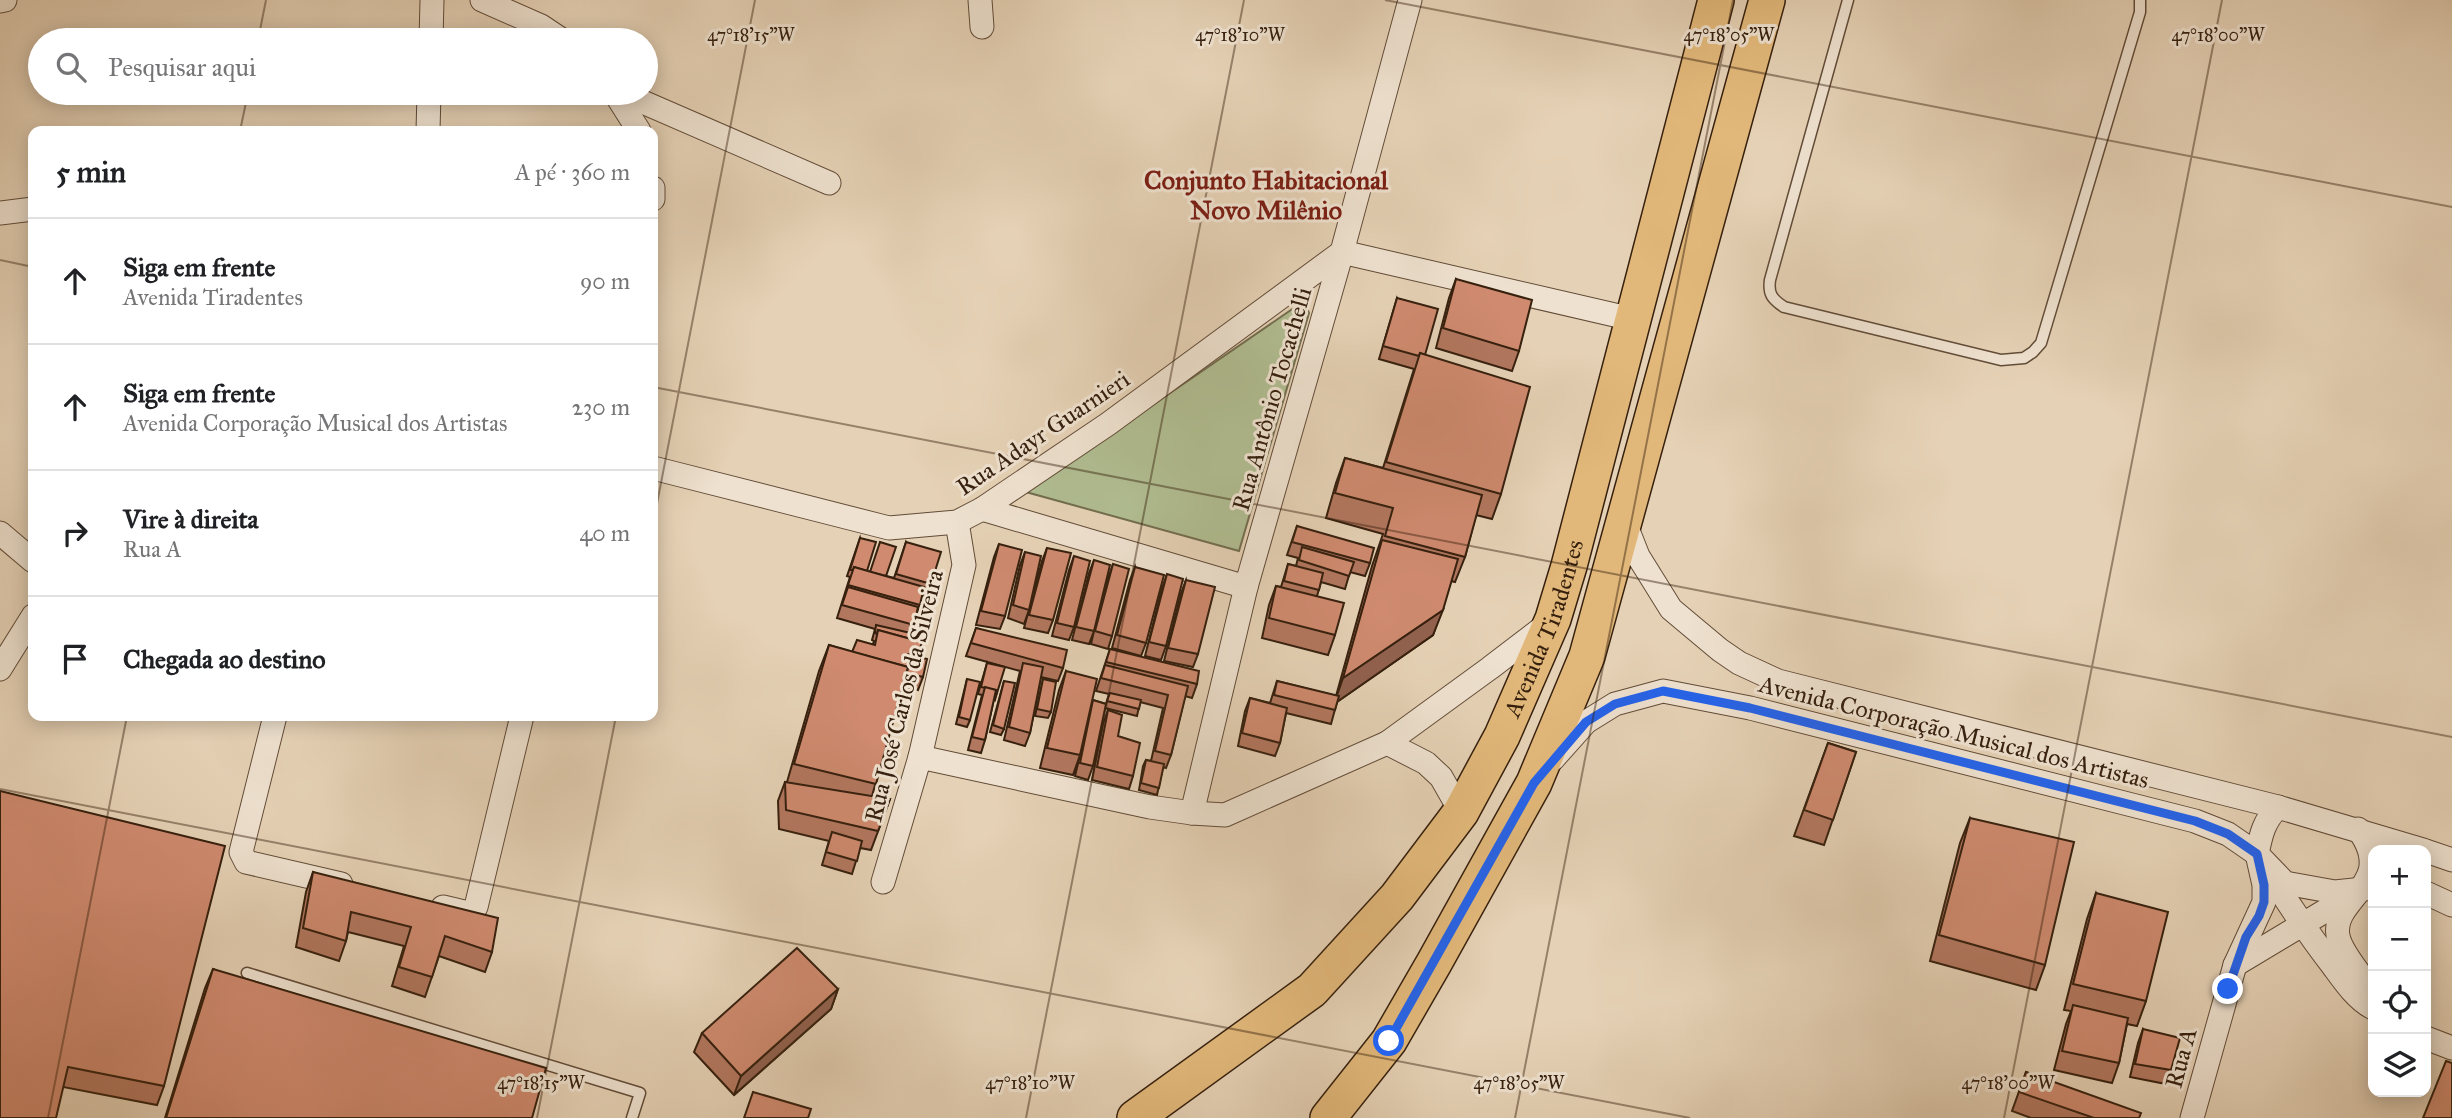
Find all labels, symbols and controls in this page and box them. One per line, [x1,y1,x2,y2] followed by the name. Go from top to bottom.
[707,24,796,46] text: 47°18'15"W
[1195,24,1286,46] text: 47°18'10"W
[1684,24,1775,46] text: 47°18'05"W
[2172,24,2265,46] text: 47°18'00"W
[28,28,658,105] search box
[52,48,90,86] icon: search
[108,51,256,83] text: Pesquisar aqui
[56,154,126,190] text: 5 min
[515,158,630,186] text: A pé · 360 m
[1144,164,1389,226] district label: Conjunto Habitacional Novo Milênio
[123,251,275,283] text: Siga em frente
[56,262,94,300] icon: ahead
[580,267,630,295] text: 90 m
[123,283,303,311] text: Avenida Tiradentes
[1226,283,1318,514] street label: Rua Antônio Tocachelli
[951,364,1136,502] street label: Rua Adayr Guarnieri
[123,377,275,409] text: Siga em frente
[56,388,94,426] icon: ahead
[572,393,630,421] text: 230 m
[123,409,507,437] text: Avenida Corporação Musical dos Artistas
[123,503,259,535] text: Vire à direita
[56,514,94,552] icon: right
[580,519,630,547] text: 40 m
[123,535,181,563] text: Rua A
[1497,536,1590,723] street label: Avenida Tiradentes
[858,566,950,825] street label: Rua José Carlos da Silveira
[56,640,94,678] icon: arrive
[123,643,326,675] text: Chegada ao destino
[1755,669,2152,795] street label: Avenida Corporação Musical dos Artistas
[2368,845,2431,1097] map controls
[2368,845,2431,908] button: +
[2368,908,2431,971] button: −
[2368,971,2431,1034] button: locate
[2212,973,2243,1004] route end
[1373,1025,1404,1056] route start
[2159,1025,2203,1091] street label: Rua A
[2368,1034,2431,1097] button: layers
[497,1072,586,1094] text: 47°18'15"W
[985,1072,1076,1094] text: 47°18'10"W
[1474,1072,1565,1094] text: 47°18'05"W
[1962,1072,2055,1094] text: 47°18'00"W

